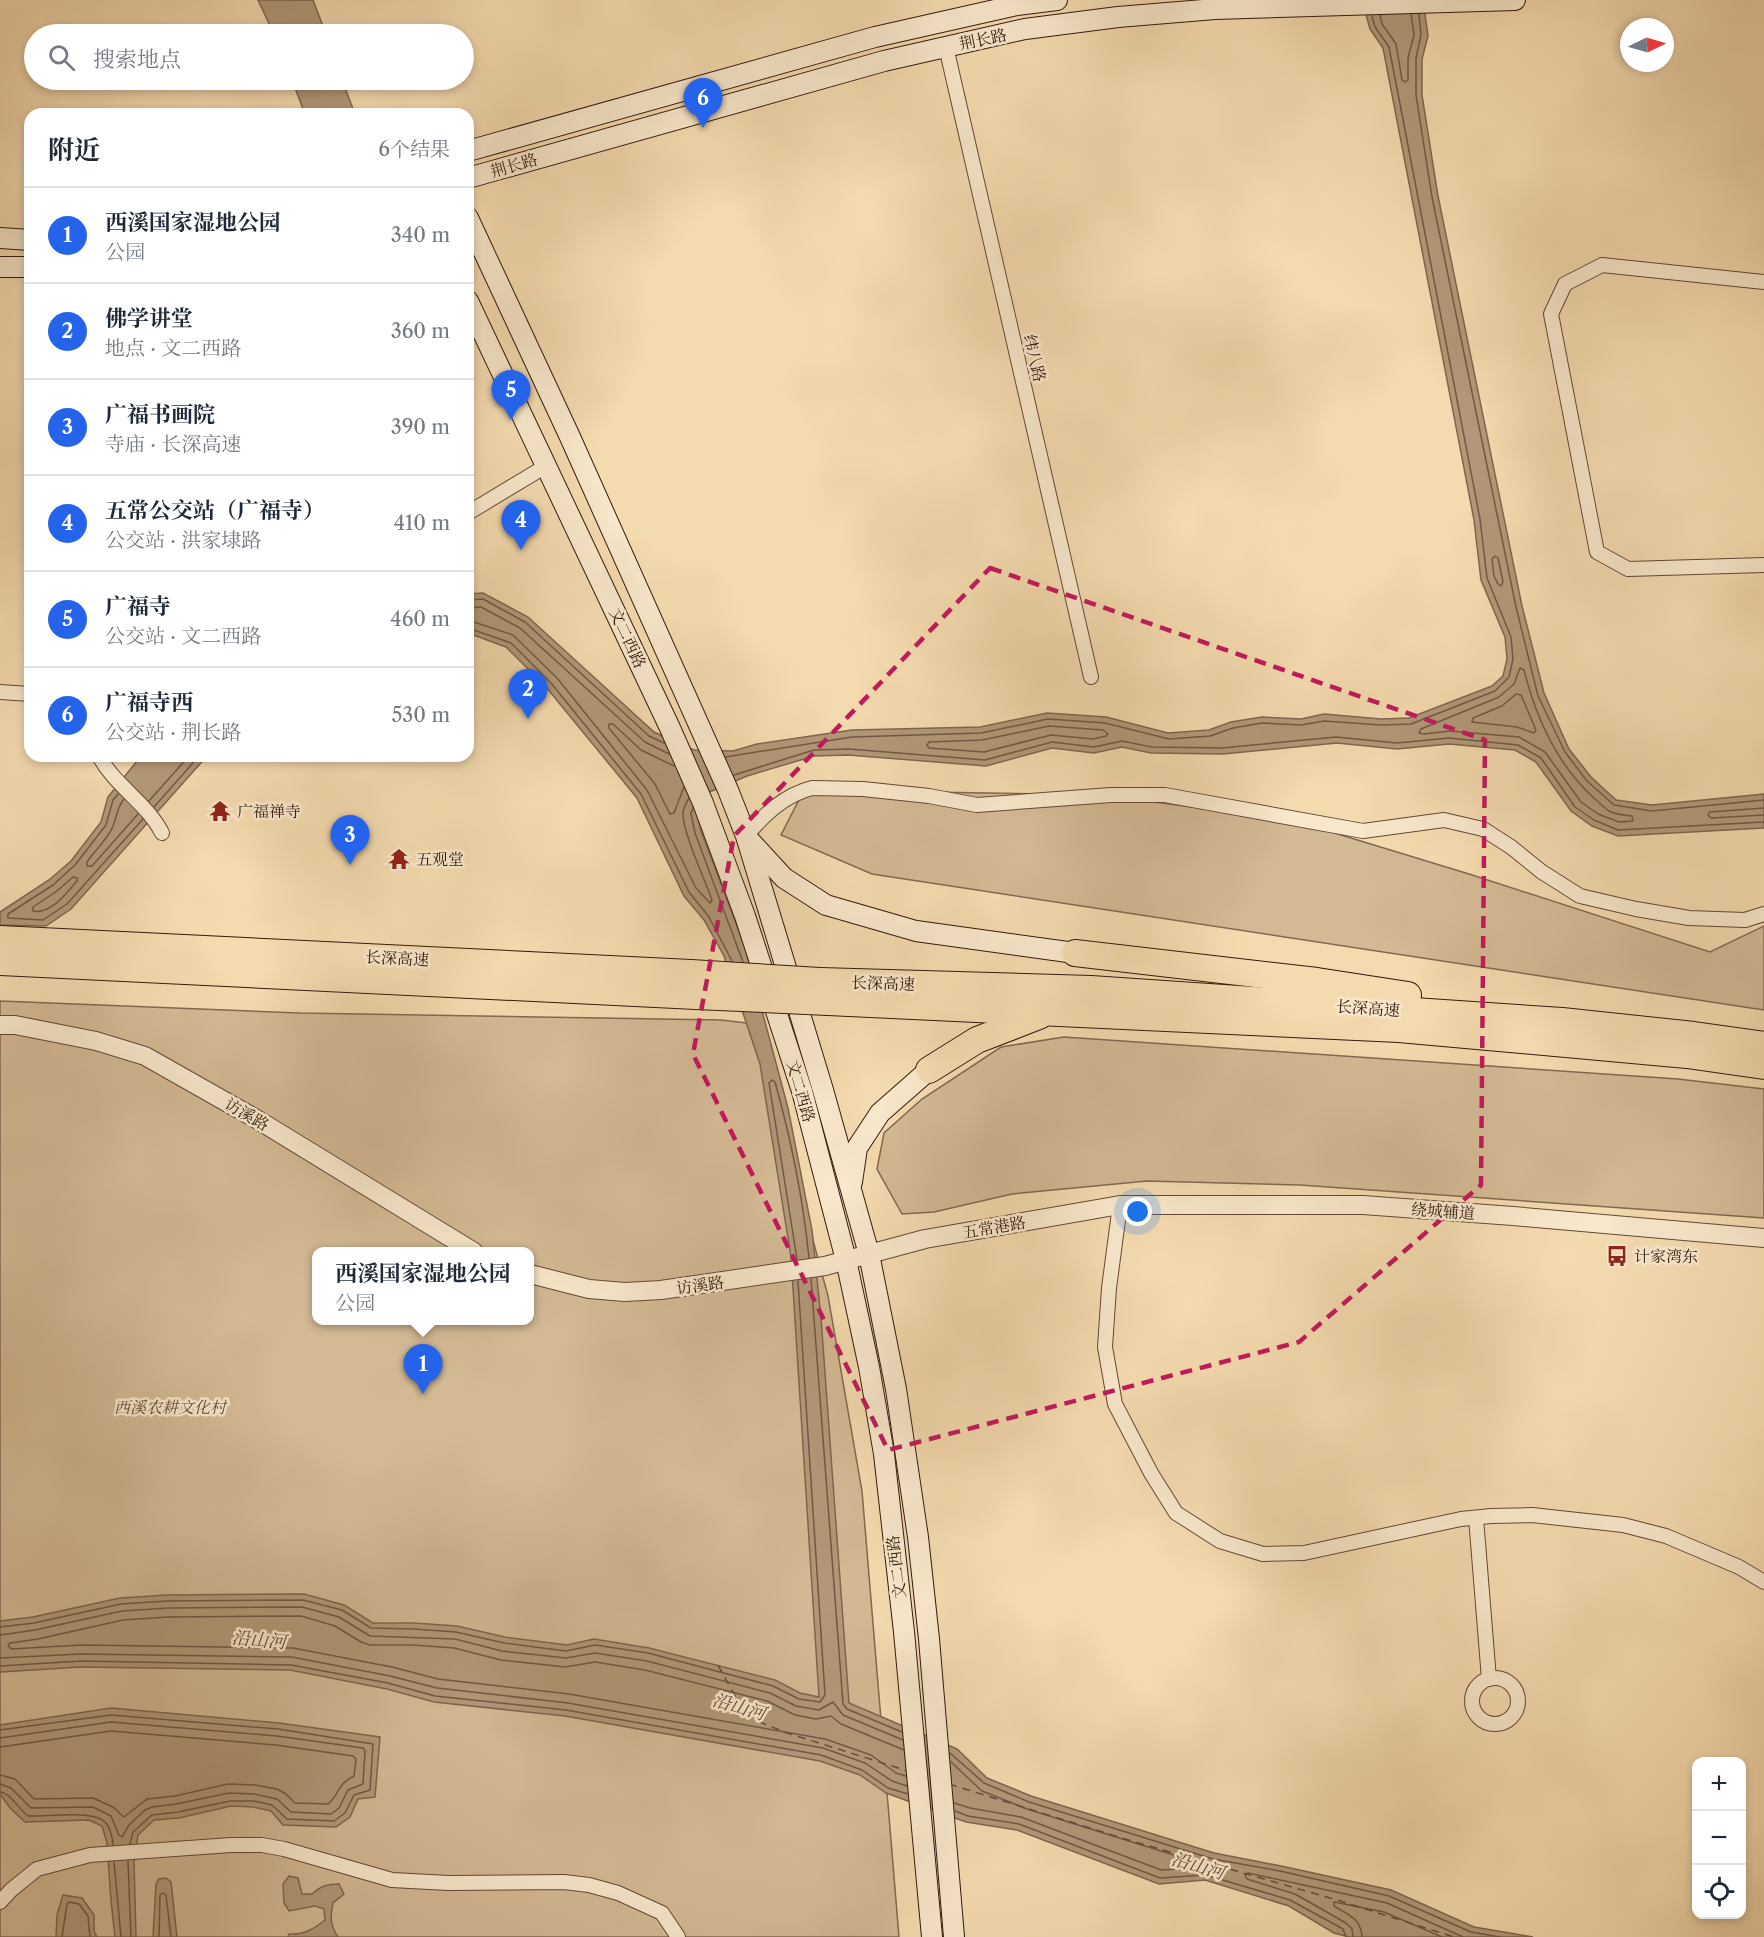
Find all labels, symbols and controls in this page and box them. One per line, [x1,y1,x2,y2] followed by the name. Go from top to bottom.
[1620,18,1674,72] north arrow
[24,24,474,90] search box
[957,24,1009,54] street label: 荆长路
[45,41,78,74] icon: search
[93,46,181,73] text: 搜索地点
[684,78,722,128] pin: 6
[48,134,100,166] text: 附近
[378,137,450,161] text: 6个结果
[488,149,540,181] street label: 荆长路
[105,209,281,236] text: 西溪国家湿地公园
[63,223,72,247] text: 1
[391,223,450,247] text: 340 m
[105,240,145,264] text: 公园
[105,305,193,332] text: 佛学讲堂
[62,319,73,343] text: 2
[391,319,450,343] text: 360 m
[1020,332,1050,384] street label: 纬八路
[105,336,241,360] text: 地点 · 文二西路
[492,370,530,420] pin: 5
[105,401,215,428] text: 广福书画院
[62,415,73,439] text: 3
[391,415,450,439] text: 390 m
[105,432,241,456] text: 寺庙 · 长深高速
[105,497,325,524] text: 五常公交站（广福寺）
[502,500,540,550] pin: 4
[62,511,73,535] text: 4
[393,511,450,535] text: 410 m
[105,528,261,552] text: 公交站 · 洪家埭路
[105,593,171,620] text: 广福寺
[605,605,651,671] street label: 文二西路
[62,607,73,631] text: 5
[390,607,450,631] text: 460 m
[105,624,261,648] text: 公交站 · 文二西路
[508,670,548,719] pin: 2
[105,689,193,716] text: 广福寺西
[62,703,73,727] text: 6
[392,703,450,727] text: 530 m
[105,720,241,744] text: 公交站 · 荆长路
[208,799,232,823] temple icon: 广福禅寺
[237,801,301,821] place label: 广福禅寺
[330,816,370,865] pin: 3
[387,847,411,871] temple icon: 五观堂
[416,849,464,869] place label: 五观堂
[365,946,429,970] street label: 长深高速
[851,972,915,994] street label: 长深高速
[1335,996,1401,1020] street label: 长深高速
[783,1057,819,1125] street label: 文二西路
[221,1093,273,1135] street label: 访溪路
[1123,1197,1152,1226] your location
[1410,1199,1476,1223] street label: 绕城辅道
[961,1212,1027,1242] street label: 五常港路
[1605,1244,1629,1268] bus stop icon: 计家湾东
[1634,1246,1698,1266] place label: 计家湾东
[312,1247,534,1325] popup
[335,1260,511,1287] text: 西溪国家湿地公园
[675,1272,725,1298] street label: 访溪路
[335,1291,375,1315] text: 公园
[404,1344,442,1394] pin: 1
[114,1397,228,1417] park label: 西溪农耕文化村
[882,1534,910,1600] street label: 文二西路
[231,1627,290,1654] water label: 沿山河
[710,1689,771,1726] water label: 沿山河
[1692,1757,1746,1919] map controls
[1692,1757,1746,1811] button: +
[1692,1811,1746,1865] button: −
[1169,1848,1230,1885] water label: 沿山河
[1692,1865,1746,1919] button: locate

